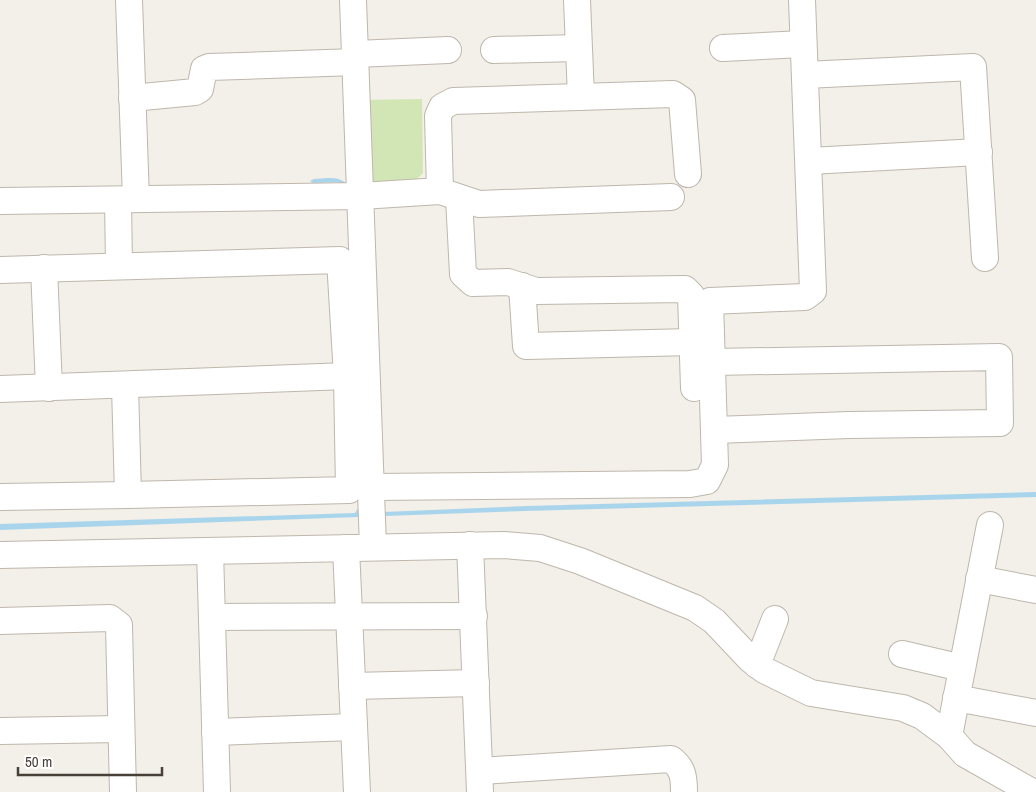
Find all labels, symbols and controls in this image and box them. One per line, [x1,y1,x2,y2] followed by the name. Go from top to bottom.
[18,744,161,776] scale bar
[25,751,52,772] text: 50 m

